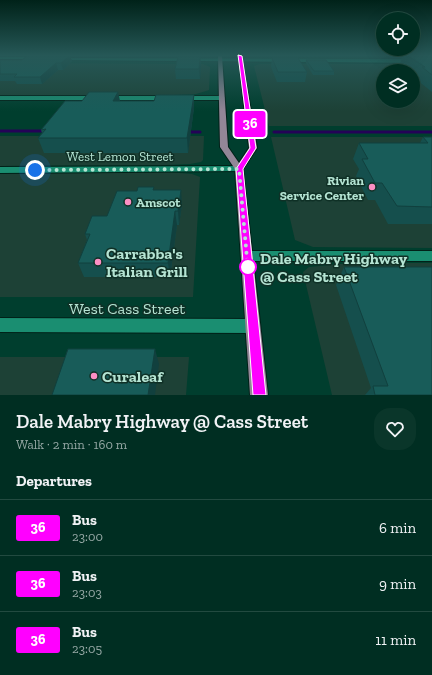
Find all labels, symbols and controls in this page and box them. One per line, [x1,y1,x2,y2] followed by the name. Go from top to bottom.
[376,12,420,108] map controls
[376,12,420,56] button: locate
[376,64,420,108] button: layers
[232,111,268,137] line badge: 36
[243,115,257,132] text: 36
[67,149,174,164] street label: West Lemon Street
[25,160,45,180] your location
[280,173,364,203] place label: Rivian Service Center
[367,182,377,192] marker: Rivian Service Center
[136,195,181,210] place label: Amscot
[123,197,133,207] marker: Amscot
[106,244,188,281] place label: Carrabba's Italian Grill
[260,249,408,286] place label: Dale Mabry Highway @ Cass Street
[93,257,103,267] marker: Carrabba's Italian Grill
[239,258,257,276] marker: Dale Mabry Highway @ Cass Street
[69,299,185,318] street label: West Cass Street
[102,367,164,386] place label: Curaleaf
[89,371,99,381] marker: Curaleaf
[374,408,416,450] button: heart
[16,410,308,433] text: Dale Mabry Highway @ Cass Street
[16,437,127,452] text: Walk · 2 min · 160 m
[16,472,92,490] text: Departures
[72,511,97,529] text: Bus
[31,519,45,536] text: 36
[379,519,416,537] text: 6 min
[72,529,103,544] text: 23:00
[72,567,97,585] text: Bus
[31,575,45,592] text: 36
[379,575,416,593] text: 9 min
[72,585,102,600] text: 23:03
[72,623,97,641] text: Bus
[31,631,45,648] text: 36
[375,631,416,649] text: 11 min
[72,641,102,656] text: 23:05

